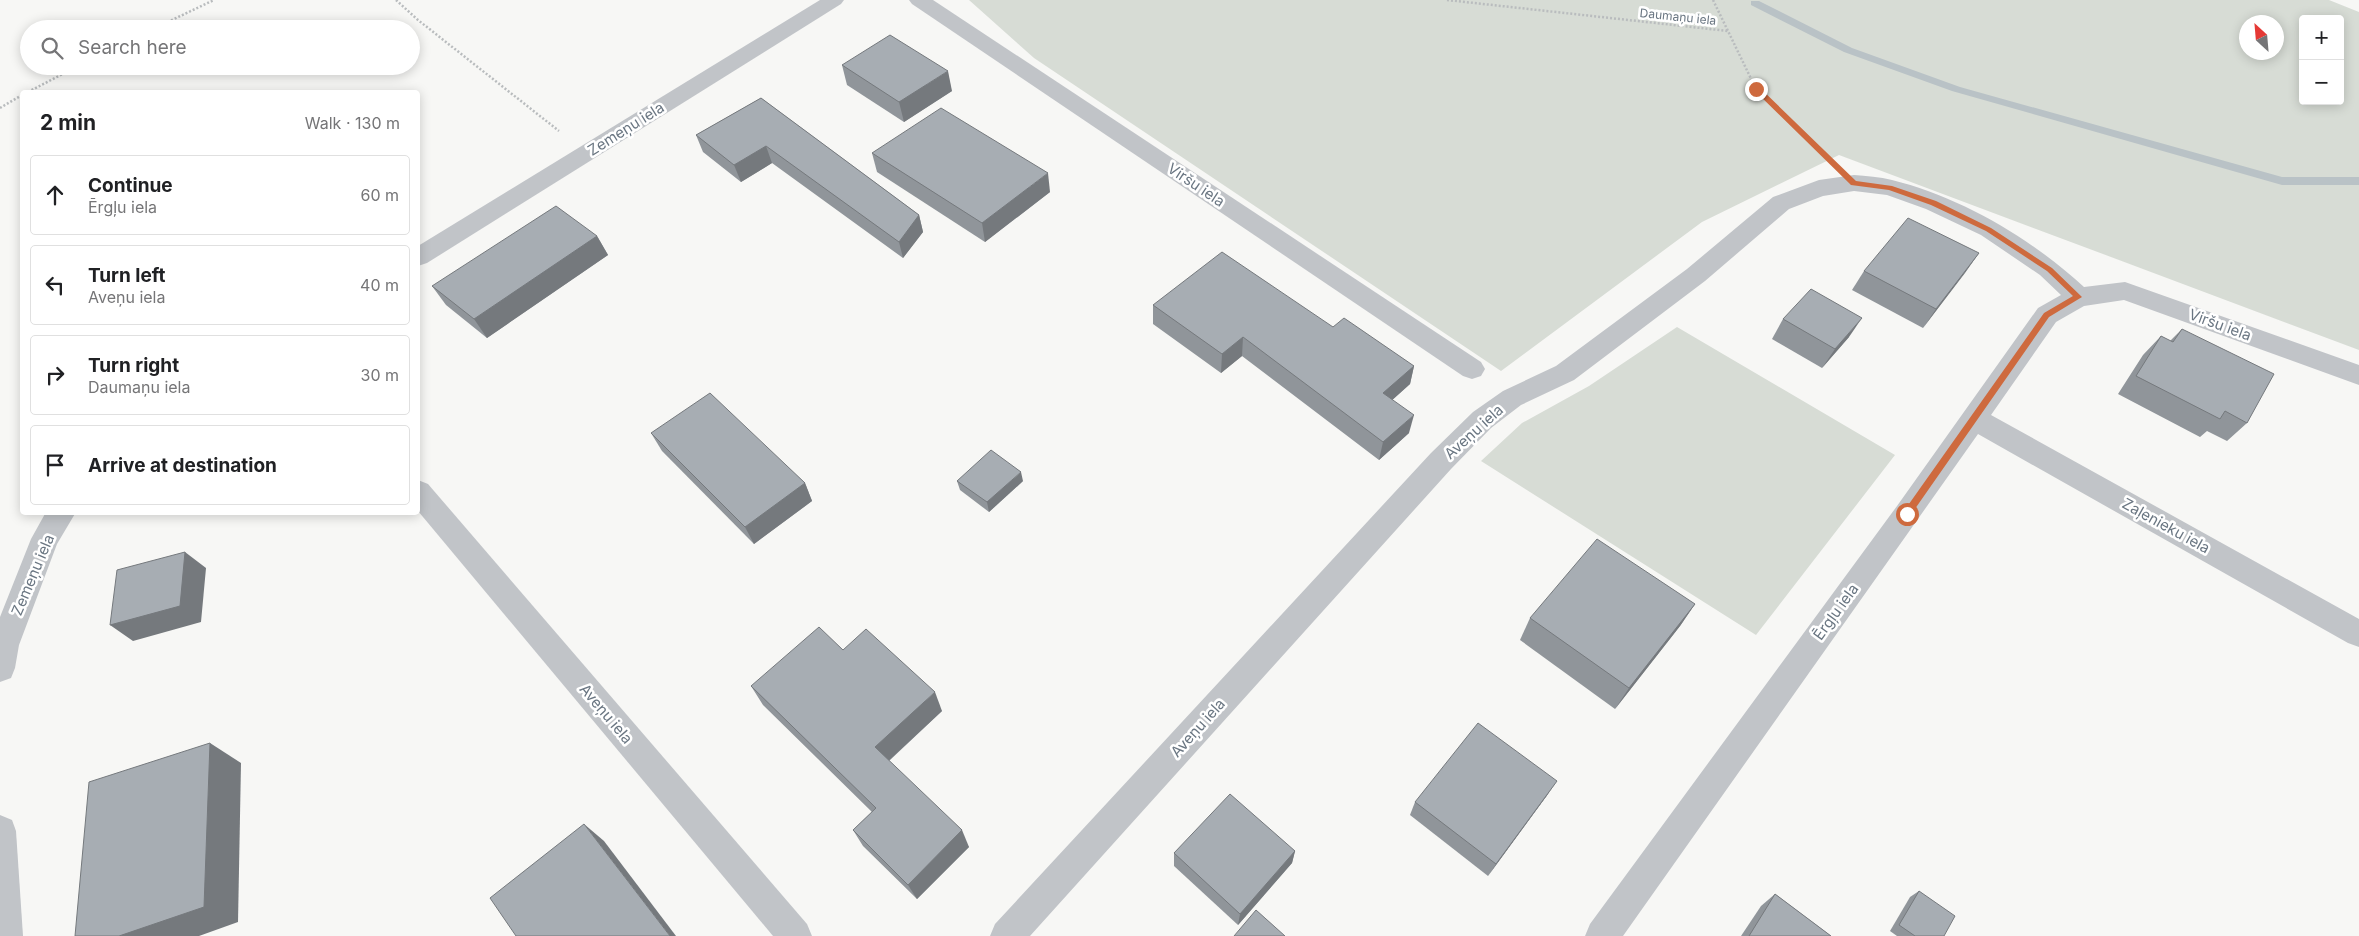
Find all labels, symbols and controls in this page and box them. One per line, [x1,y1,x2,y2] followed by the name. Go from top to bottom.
[1639,5,1717,28] street label: Daumaņu iela
[2239,15,2284,60] north arrow
[2299,15,2344,105] map controls
[2299,15,2344,60] button: +
[20,20,420,75] search box
[38,34,66,62] icon: search
[78,36,187,59] text: Search here
[2299,60,2344,105] button: −
[1745,78,1768,101] route end
[584,98,667,160] street label: Zemeņu iela
[40,110,96,135] text: 2 min
[305,113,400,133] text: Walk · 130 m
[1164,159,1229,211] street label: Viršu iela
[88,174,173,197] text: Continue
[41,181,69,209] icon: ahead
[360,185,399,205] text: 60 m
[88,197,157,217] text: Ērgļu iela
[88,264,166,287] text: Turn left
[41,271,69,299] icon: left
[360,275,399,295] text: 40 m
[88,287,165,307] text: Aveņu iela
[2186,304,2254,345] street label: Viršu iela
[88,354,179,377] text: Turn right
[41,361,69,389] icon: right
[361,365,399,385] text: 30 m
[88,377,190,397] text: Daumaņu iela
[1440,400,1507,463] street label: Aveņu iela
[41,451,69,479] icon: arrive
[88,454,277,477] text: Arrive at destination
[2119,494,2213,557] street label: Zaļenieku iela
[1896,503,1919,526] route start
[7,531,58,618] street label: Zemeņu iela
[1809,580,1862,643] street label: Ērgļu iela
[576,680,637,748] street label: Aveņu iela
[1166,694,1229,761] street label: Aveņu iela

